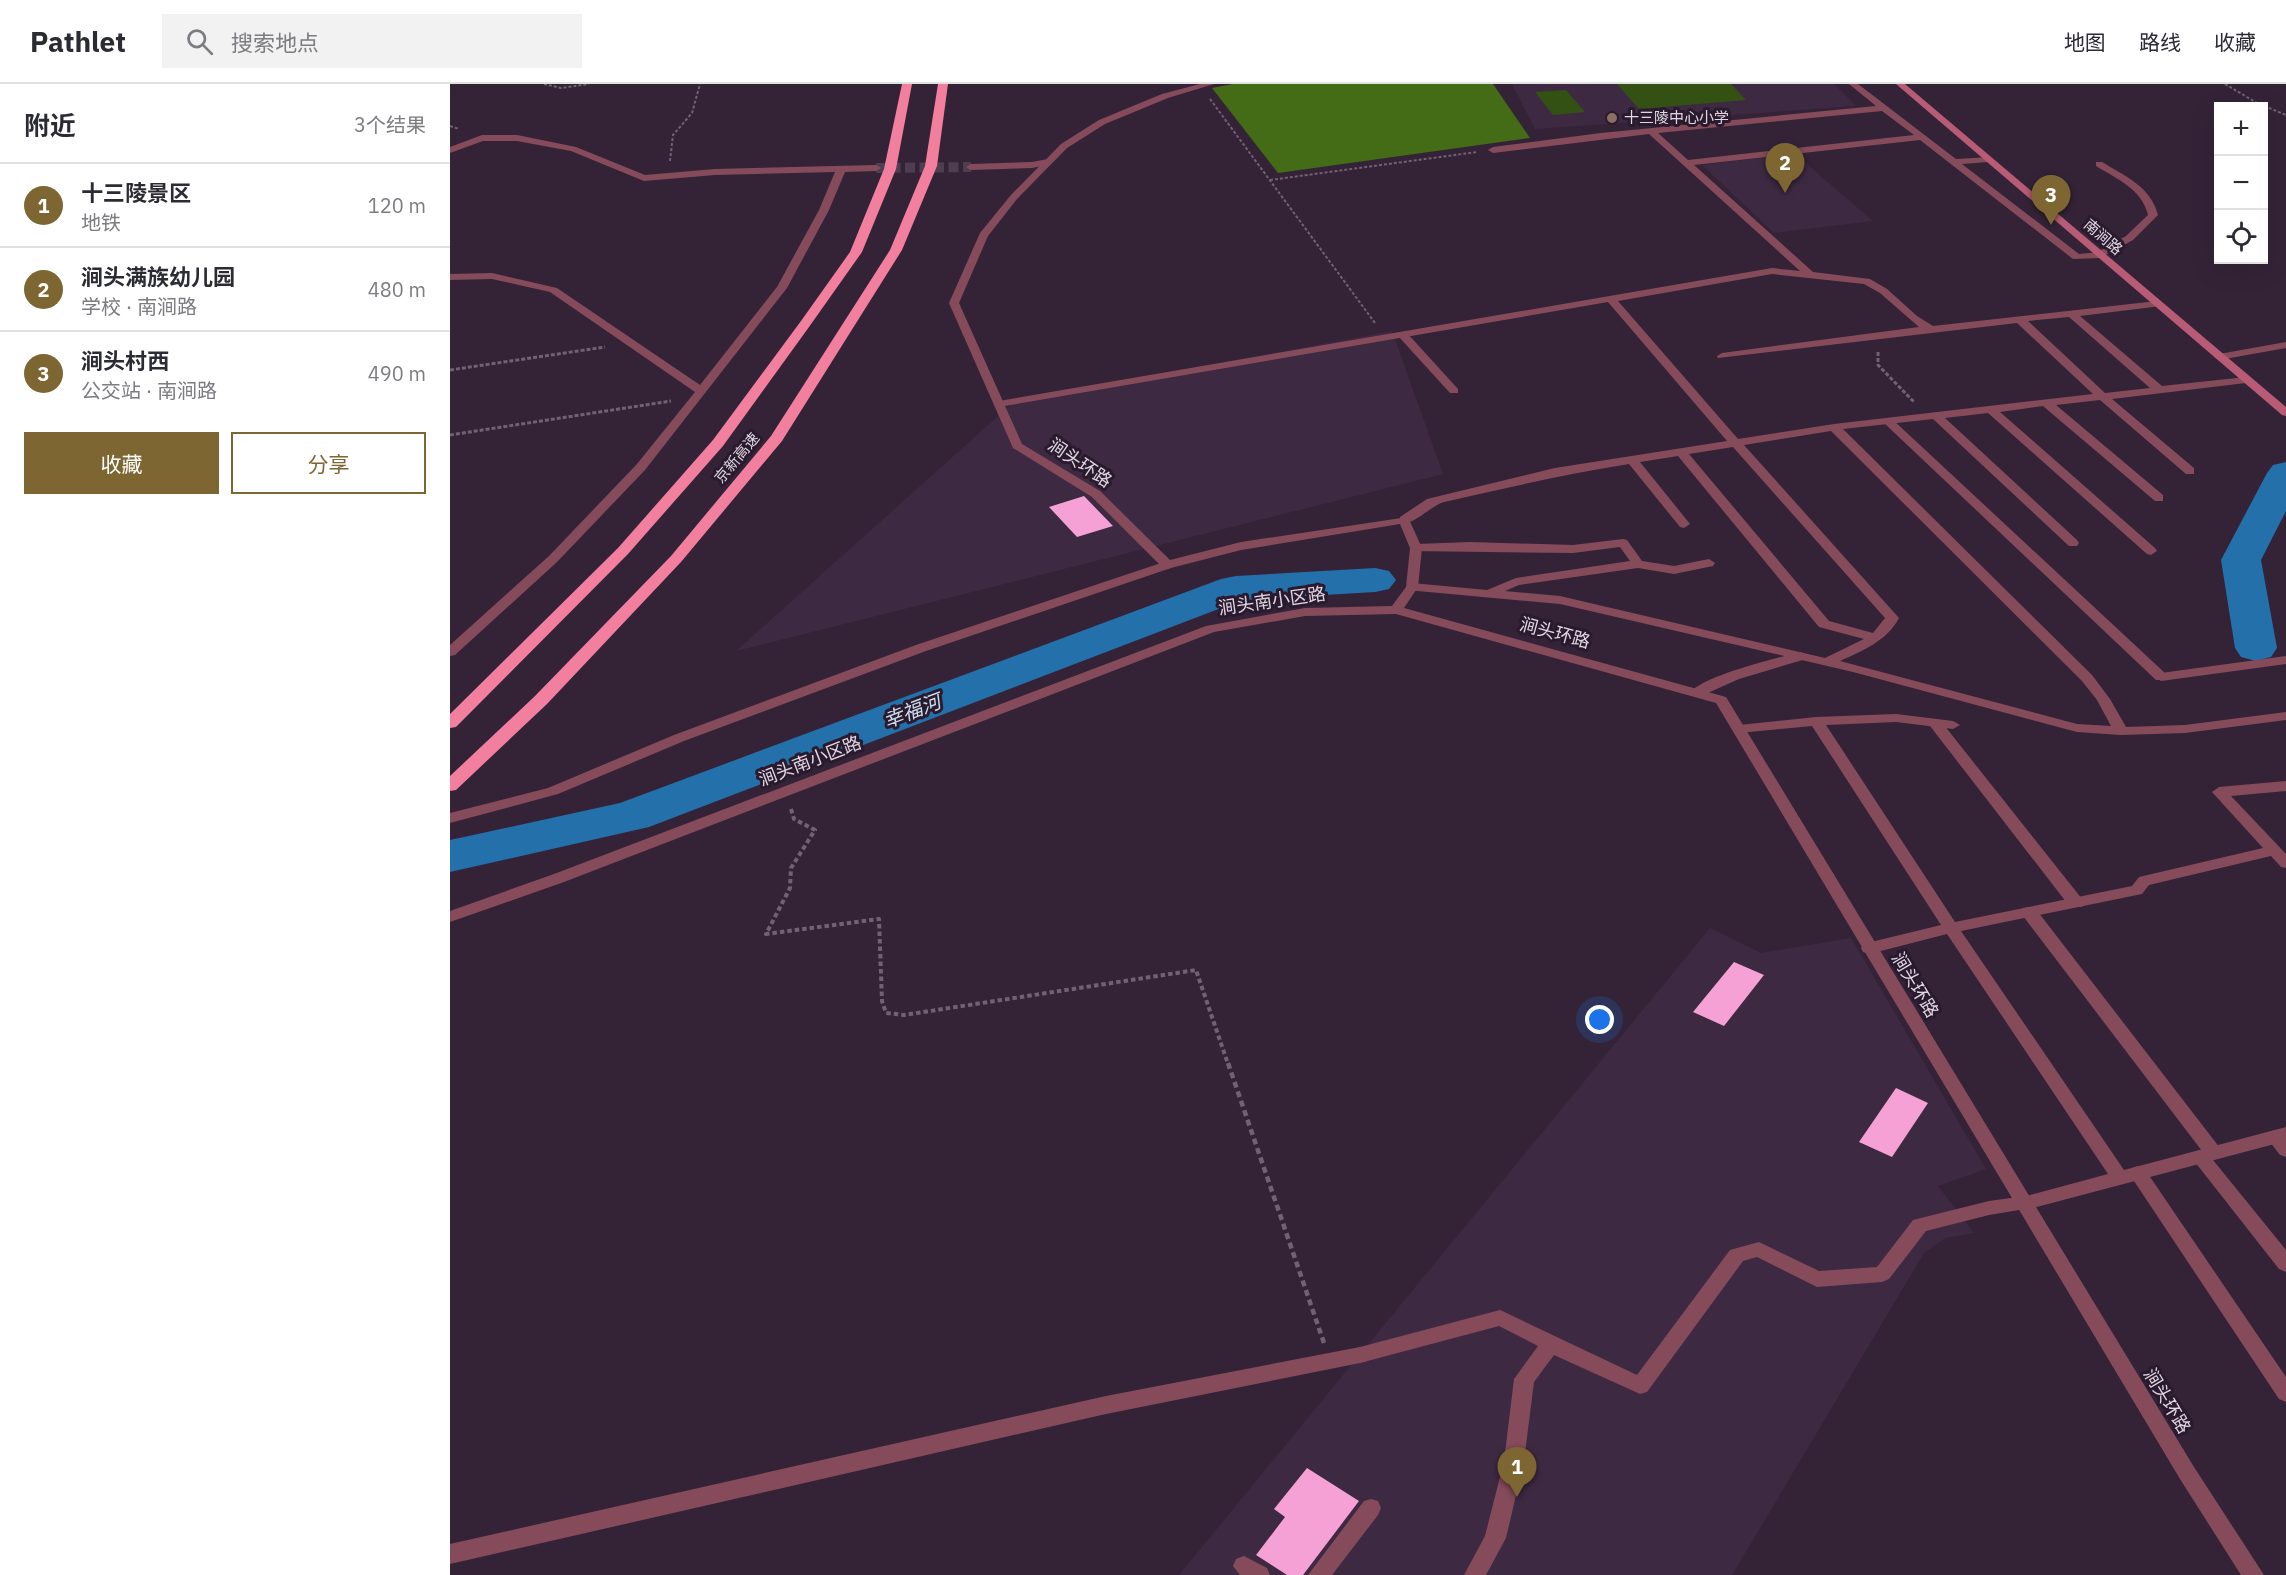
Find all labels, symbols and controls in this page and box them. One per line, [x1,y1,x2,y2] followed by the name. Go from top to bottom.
[162,14,582,68] search box
[30,23,126,60] text: Pathlet
[183,25,216,58] icon: search
[231,28,319,57] text: 搜索地点
[2064,28,2106,56] text: 地图
[2139,28,2181,56] text: 路线
[2214,28,2256,56] text: 收藏
[2214,102,2268,264] map controls
[2214,102,2268,156] button: +
[24,108,76,142] text: 附近
[1624,108,1729,127] place label: 十三陵中心小学
[354,111,426,138] text: 3个结果
[1605,111,1619,125] marker: 十三陵中心小学
[1766,144,1804,193] pin: 2
[2214,156,2268,210] button: −
[2032,176,2070,225] pin: 3
[81,178,191,207] text: 十三陵景区
[38,192,50,219] text: 1
[368,192,426,219] text: 120 m
[81,209,121,236] text: 地铁
[2214,210,2268,264] button: locate
[2080,215,2127,259] street label: 南涧路
[81,262,235,291] text: 涧头满族幼儿园
[38,276,50,303] text: 2
[368,276,426,303] text: 480 m
[81,293,197,320] text: 学校 · 南涧路
[81,346,169,375] text: 涧头村西
[38,360,50,387] text: 3
[368,360,426,387] text: 490 m
[81,377,217,404] text: 公交站 · 南涧路
[710,429,763,487] street label: 京新高速
[24,432,219,494] button: 收藏
[231,432,426,494] button: 分享
[1044,433,1117,492] street label: 涧头环路
[1217,582,1327,619] street label: 涧头南小区路
[1517,612,1593,653] street label: 涧头环路
[879,686,948,734] water label: 幸福河
[755,730,864,791] street label: 涧头南小区路
[1887,948,1944,1022] street label: 涧头环路
[1585,1005,1614,1034] your location
[2139,1364,2196,1438] street label: 涧头环路
[1498,1448,1536,1497] pin: 1

